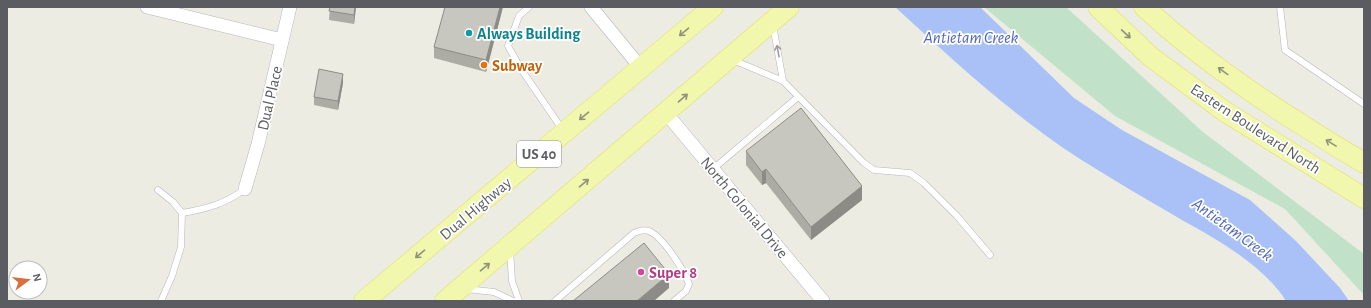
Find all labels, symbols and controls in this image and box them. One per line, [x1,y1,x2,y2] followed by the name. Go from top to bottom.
[477,26,581,43] place label: Always Building
[464,28,474,38] marker: Always Building
[678,28,689,37] one-way arrow
[923,29,1019,46] water label: Antietam Creek
[1121,29,1131,38] one-way arrow
[773,45,781,58] one-way arrow
[492,58,543,75] place label: Subway
[479,60,489,70] marker: Subway
[255,64,285,132] street label: Dual Place
[1217,67,1228,75] one-way arrow
[1188,81,1323,177] street label: Eastern Boulevard North
[678,94,689,103] one-way arrow
[579,111,590,120] one-way arrow
[1325,139,1337,147] one-way arrow
[517,141,561,167] road number: US 40
[697,154,791,261] street label: North Colonial Drive
[437,174,515,244] street label: Dual Highway
[579,178,590,187] one-way arrow
[1188,194,1276,264] water label: Antietam Creek
[415,249,426,258] one-way arrow
[8,260,48,300] north arrow
[480,262,491,271] one-way arrow
[649,265,697,281] place label: Super 8
[636,267,646,277] marker: Super 8
[31,272,43,283] text: N

